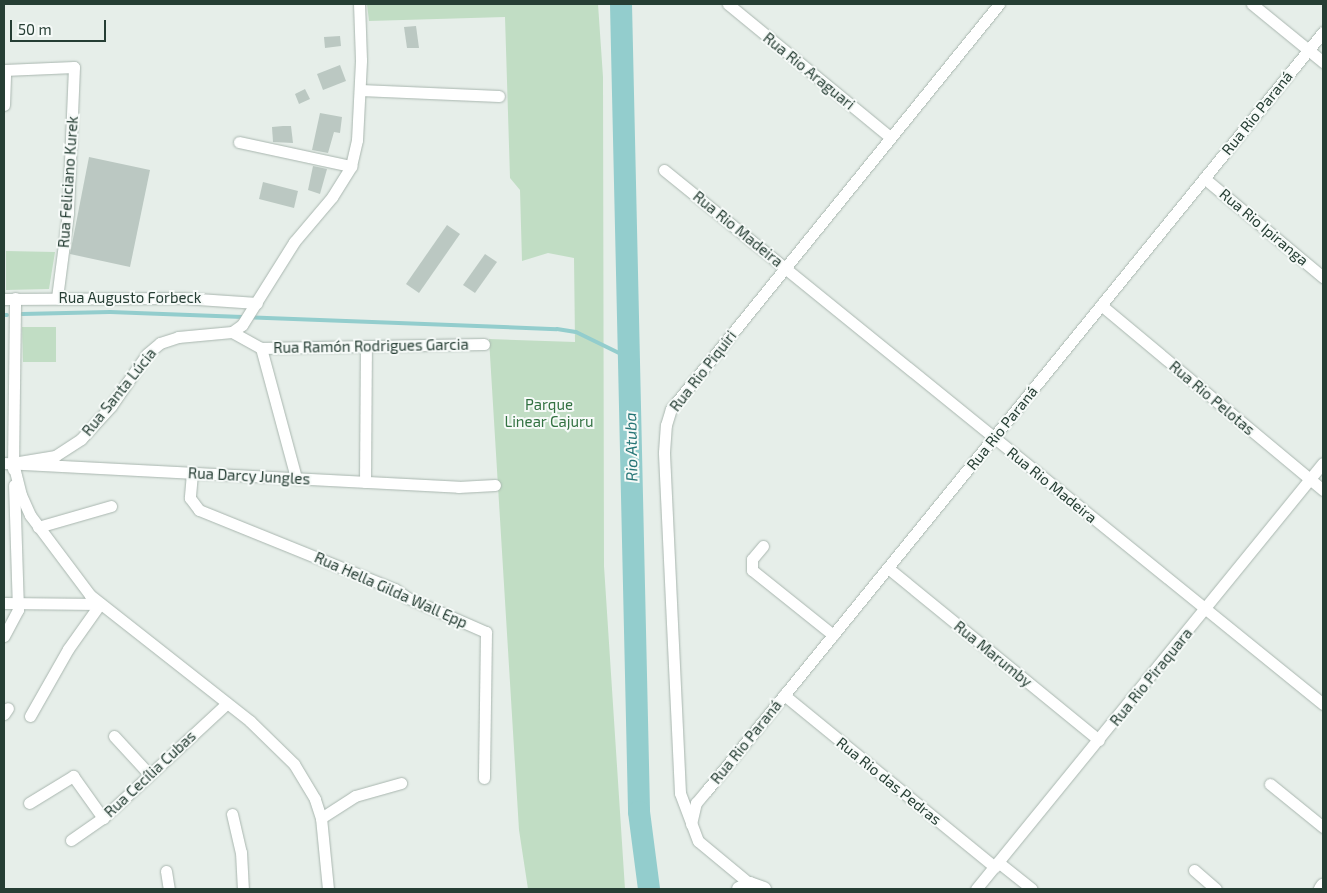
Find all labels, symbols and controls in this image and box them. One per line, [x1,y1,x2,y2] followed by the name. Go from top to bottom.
[12,10,109,42] scale bar
[18,20,52,38] text: 50 m
[760,29,858,113] street label: Rua Rio Araguari
[1218,68,1296,158] street label: Rua Rio Paraná
[54,115,82,249] street label: Rua Feliciano Kurek
[1216,185,1312,269] street label: Rua Rio Ipiranga
[689,187,787,271] street label: Rua Rio Madeira
[58,289,202,307] street label: Rua Augusto Forbeck
[666,327,740,415] street label: Rua Rio Piquiri
[273,335,469,357] street label: Rua Ramón Rodrigues Garcia
[78,345,160,439] street label: Rua Santa Lúcia
[1166,357,1258,439] street label: Rua Rio Pelotas
[963,383,1041,473] street label: Rua Rio Paraná
[504,395,594,430] park label: Parque Linear Cajuru
[621,412,641,482] water label: Rio Atuba
[1003,443,1101,527] street label: Rua Rio Madeira
[187,464,311,488] street label: Rua Darcy Jungles
[311,548,471,632] street label: Rua Hella Gilda Wall Epp
[950,617,1036,691] street label: Rua Marumby
[1106,624,1196,730] street label: Rua Rio Piraquara
[707,697,785,787] street label: Rua Rio Paraná
[101,727,199,821] street label: Rua Cecília Cubas
[833,733,945,829] street label: Rua Rio das Pedras

